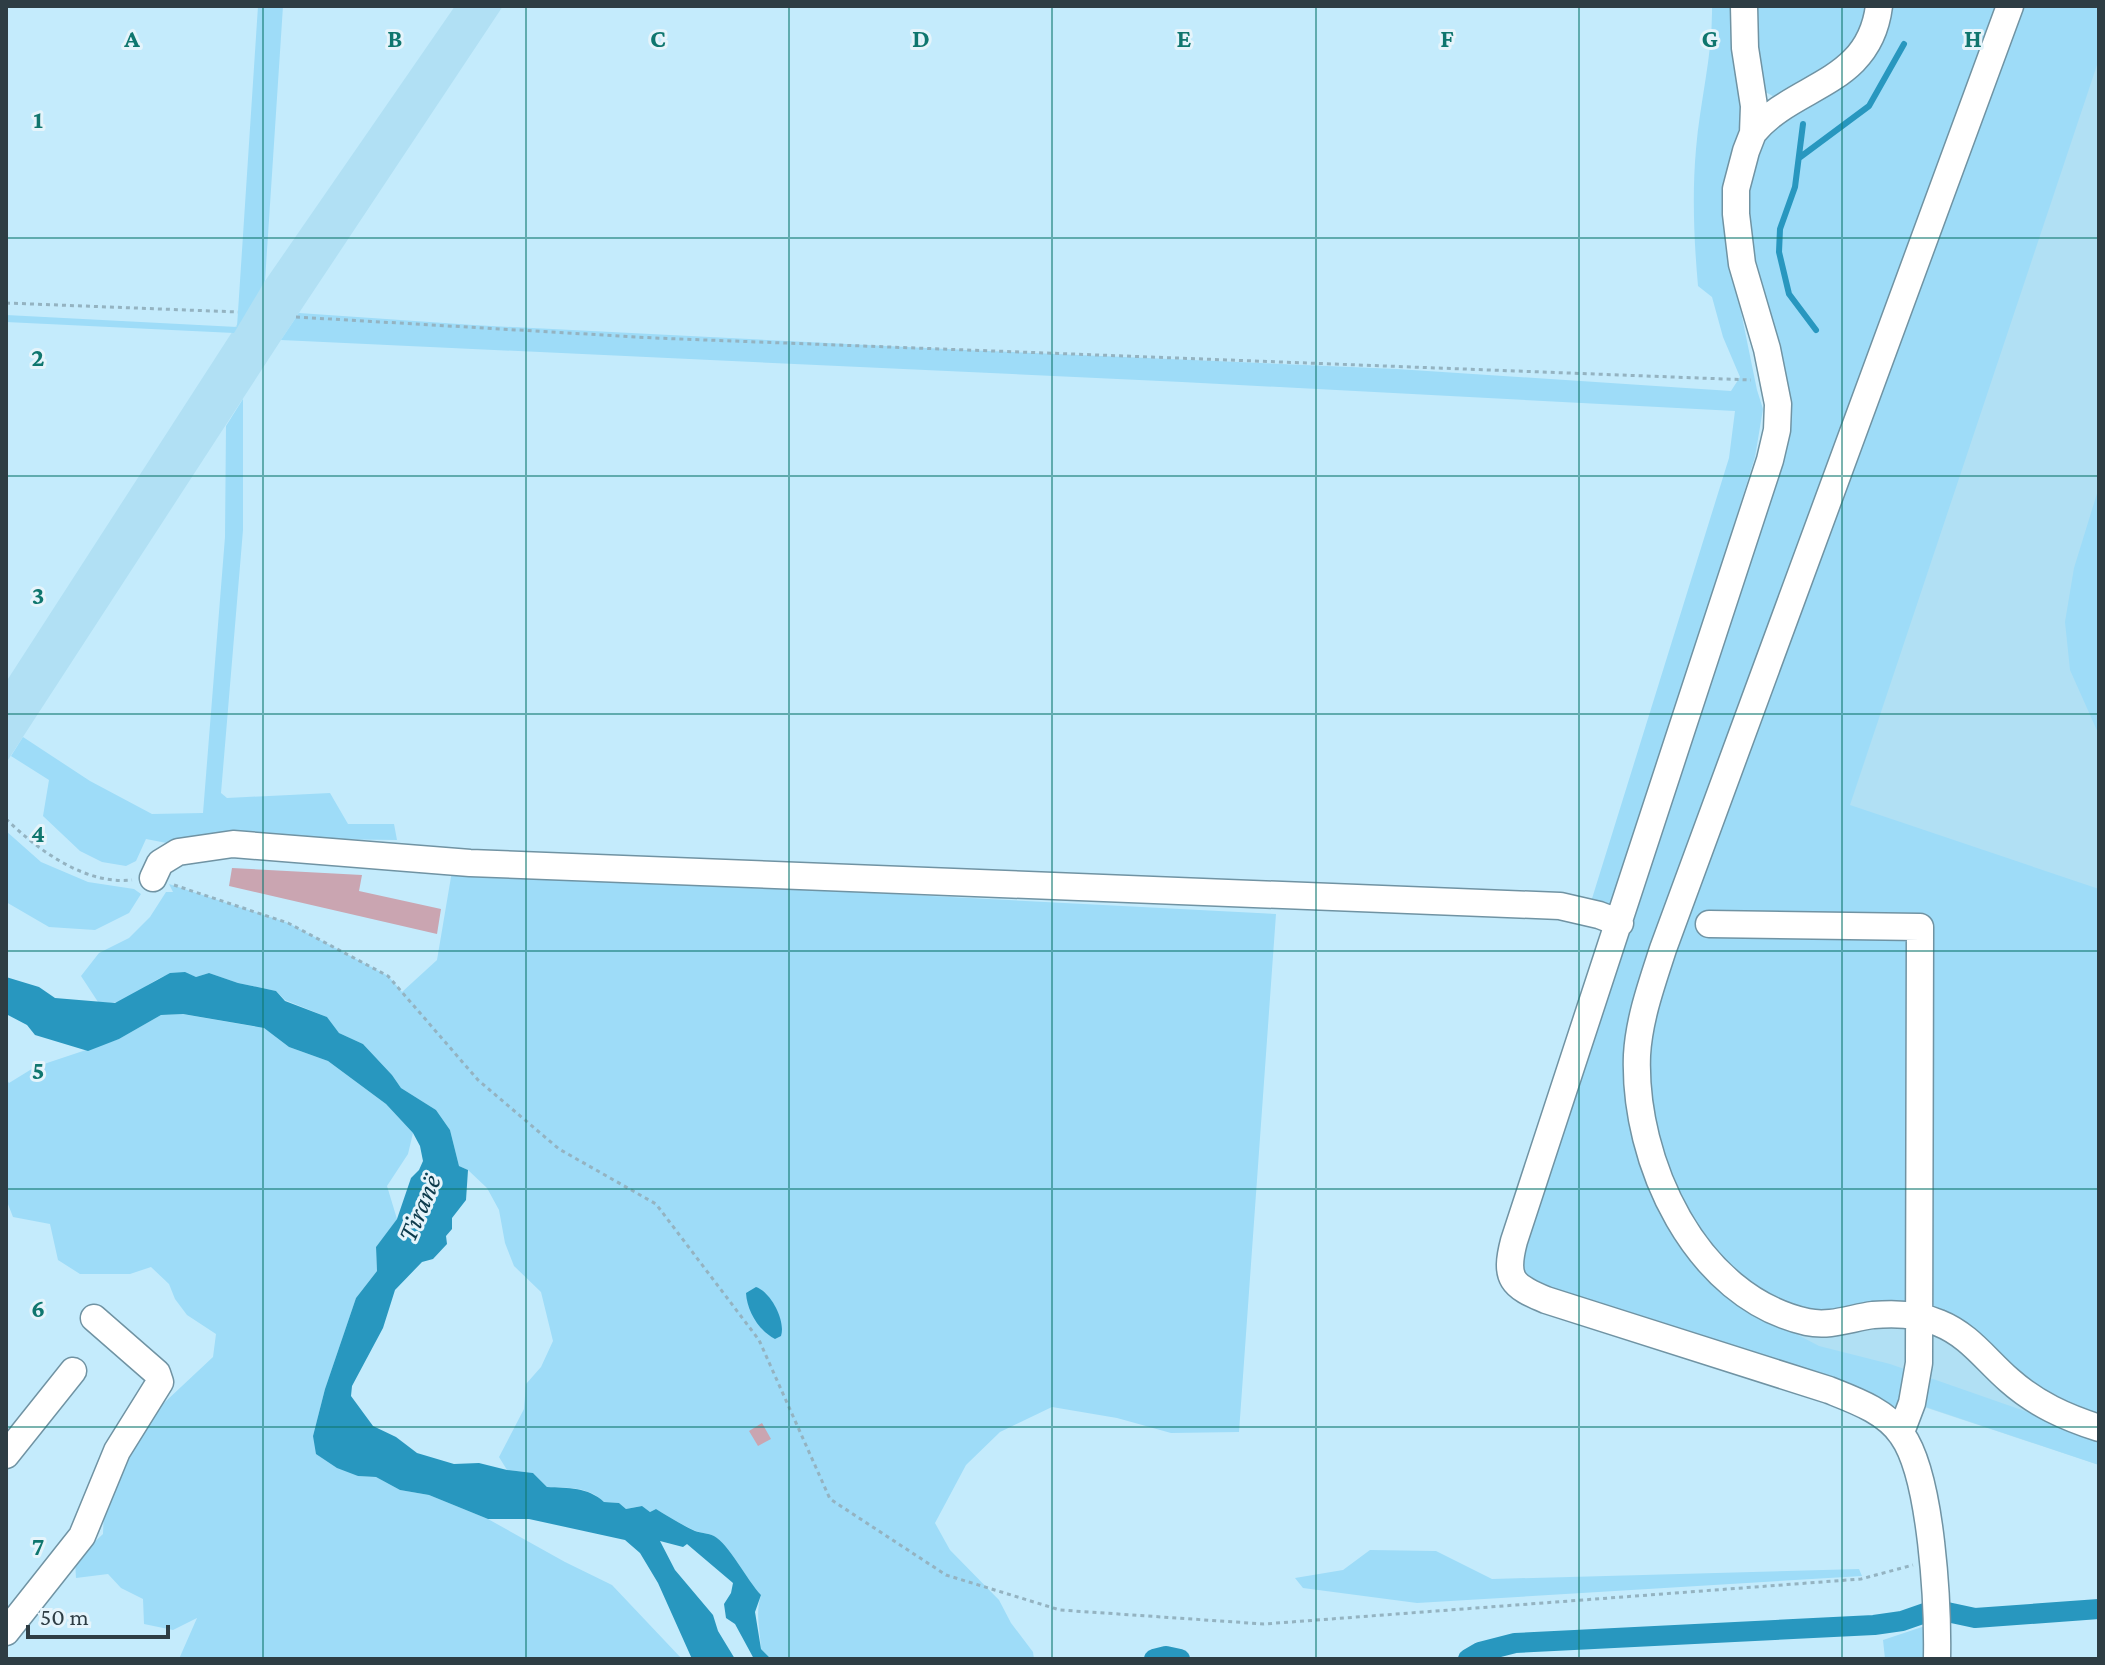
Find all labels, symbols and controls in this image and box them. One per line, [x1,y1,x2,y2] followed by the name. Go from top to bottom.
[123,24,140,53] text: A
[387,24,403,53] text: B
[650,24,666,53] text: C
[912,24,930,53] text: D
[1177,24,1192,53] text: E
[1440,24,1454,53] text: F
[1702,24,1718,53] text: G
[1964,24,1982,53] text: H
[33,105,43,134] text: 1
[31,343,45,372] text: 2
[32,581,44,610] text: 3
[31,819,45,848] text: 4
[32,1056,44,1085] text: 5
[391,1169,447,1246] water label: Tiranë
[31,1294,45,1323] text: 6
[32,1532,44,1561] text: 7
[28,1589,168,1639] scale bar
[40,1603,89,1630] text: 50 m

